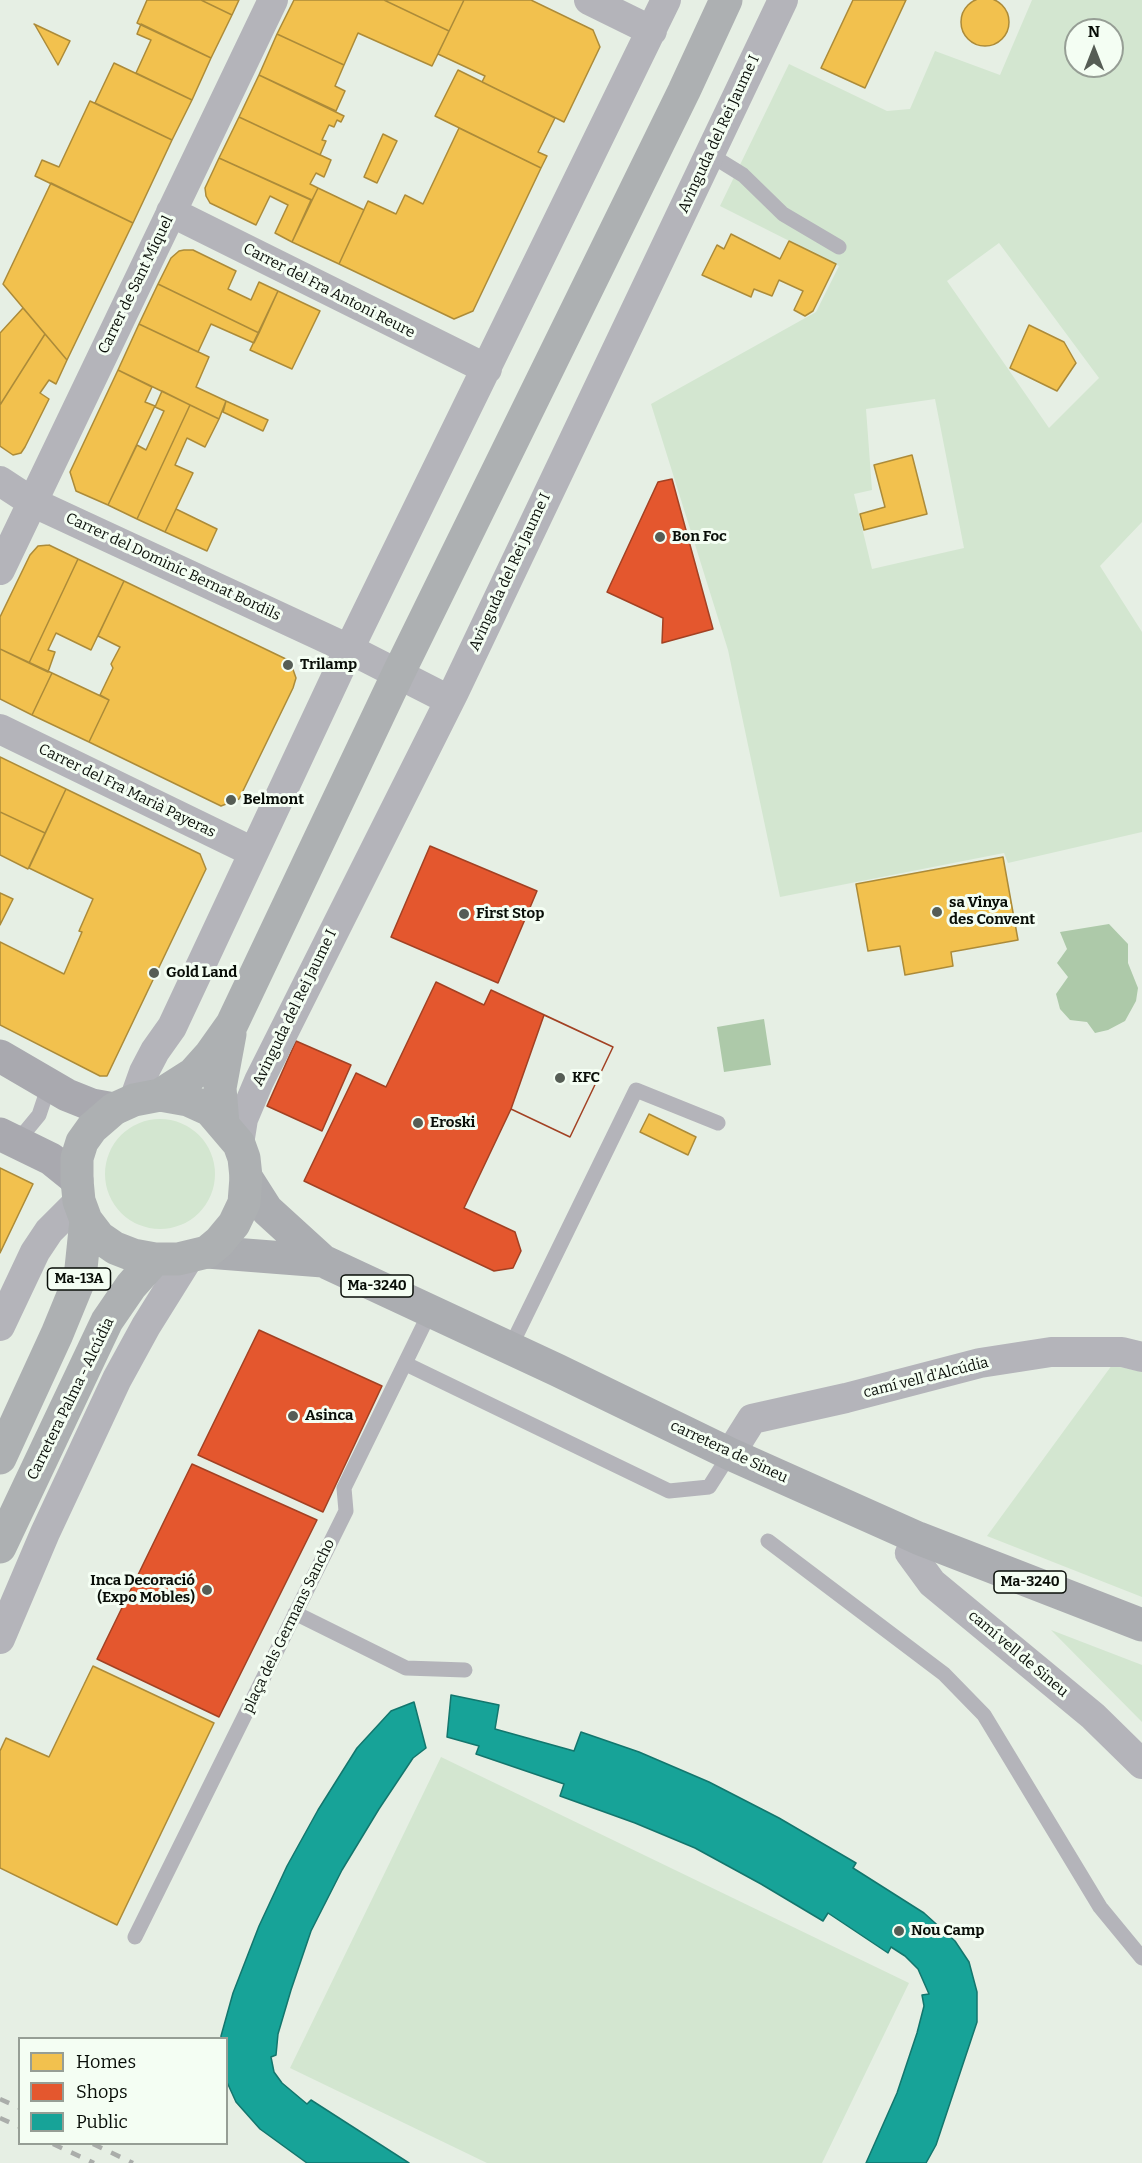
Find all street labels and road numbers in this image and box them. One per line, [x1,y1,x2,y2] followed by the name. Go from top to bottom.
[675,52,763,216] street label: Avinguda del Rei Jaume I
[95,213,177,357] street label: Carrer de Sant Miquel
[240,240,418,342] street label: Carrer del Fra Antoni Reure
[466,490,554,654] street label: Avinguda del Rei Jaume I
[63,509,283,625] street label: Carrer del Dominic Bernat Bordils
[35,740,219,842] street label: Carrer del Fra Marià Payeras
[249,927,341,1089] street label: Avinguda del Rei Jaume I
[48,1268,110,1290] road number: Ma-13A
[341,1275,413,1297] road number: Ma-3240
[24,1315,118,1483] street label: Carretera Palma - Alcúdia
[862,1354,990,1402] street label: camí vell d'Alcúdia
[667,1417,791,1487] street label: carretera de Sineu
[239,1536,339,1716] street label: plaça dels Germans Sancho
[994,1571,1066,1593] road number: Ma-3240
[964,1607,1072,1701] street label: camí vell de Sineu

